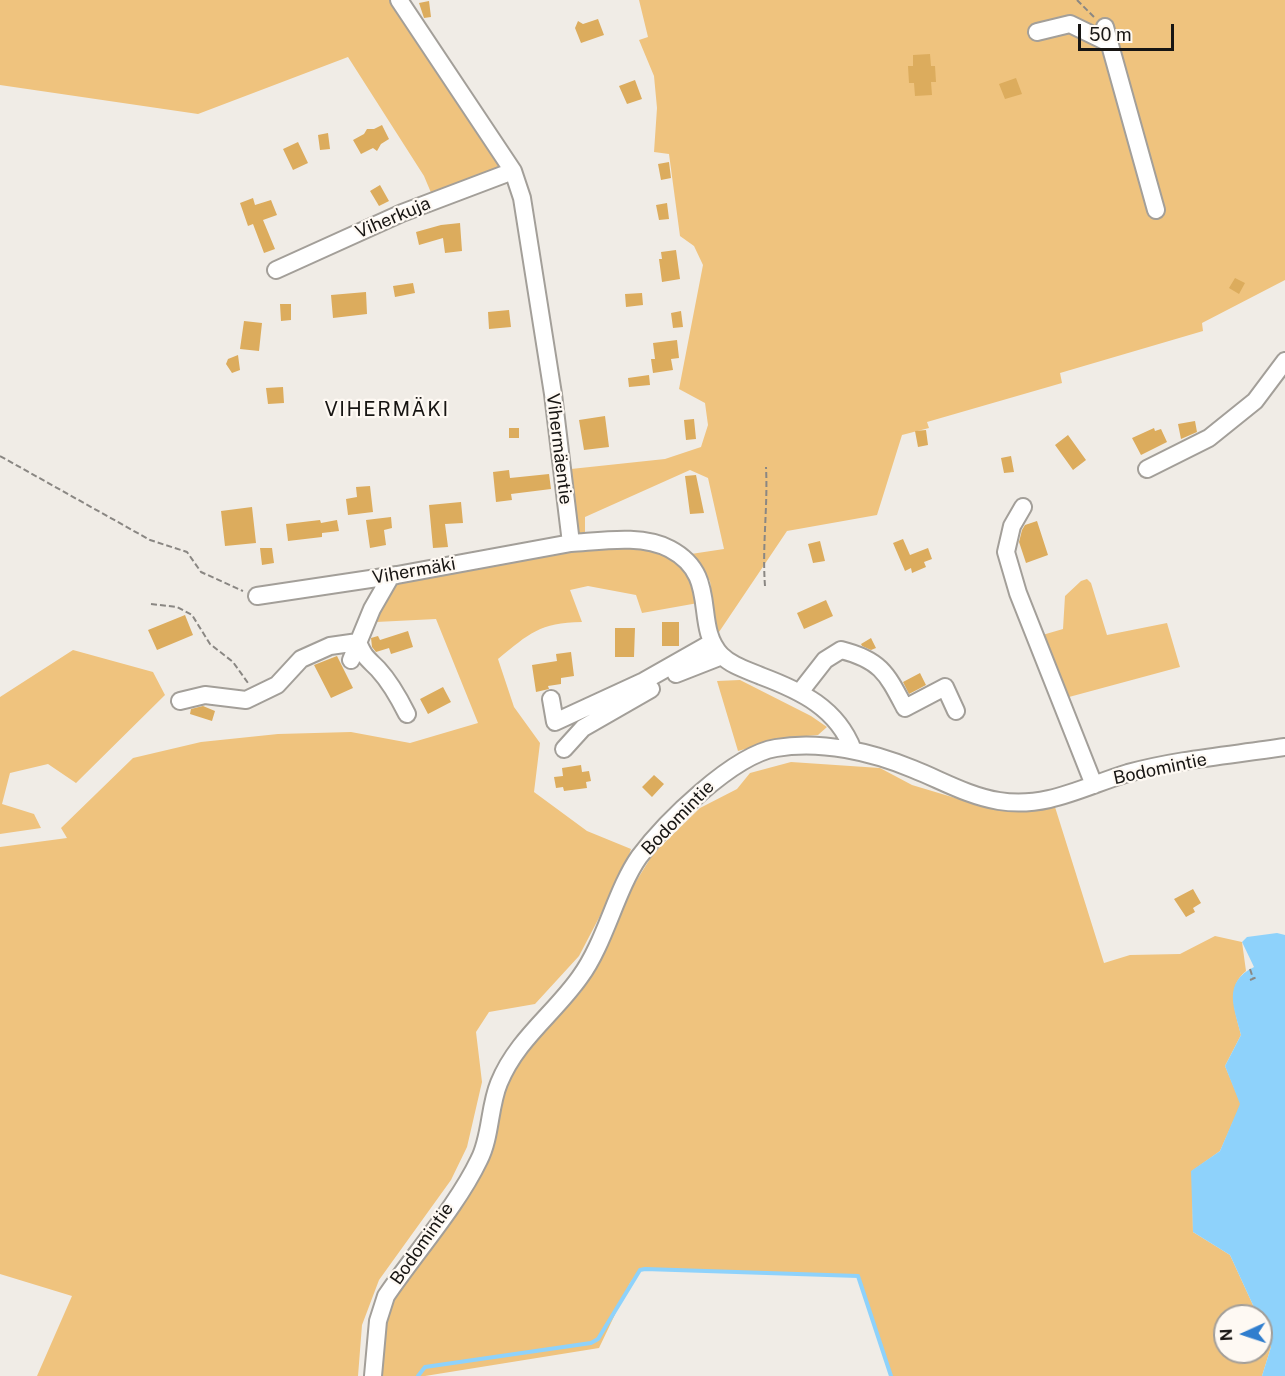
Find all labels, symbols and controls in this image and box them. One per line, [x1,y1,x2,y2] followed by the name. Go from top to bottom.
[1081,12,1177,50] scale bar
[1089,24,1132,45] text: 50 m
[352,193,434,243] street label: Viherkuja
[541,392,577,506] street label: Vihermäentie
[324,398,450,422] district label: VIHERMÄKI
[371,553,457,589] street label: Vihermäki
[1111,749,1209,789] street label: Bodomintie
[637,776,719,860] street label: Bodomintie
[386,1199,458,1289] street label: Bodomintie
[1213,1304,1273,1364] north arrow
[1217,1328,1236,1342] text: N

